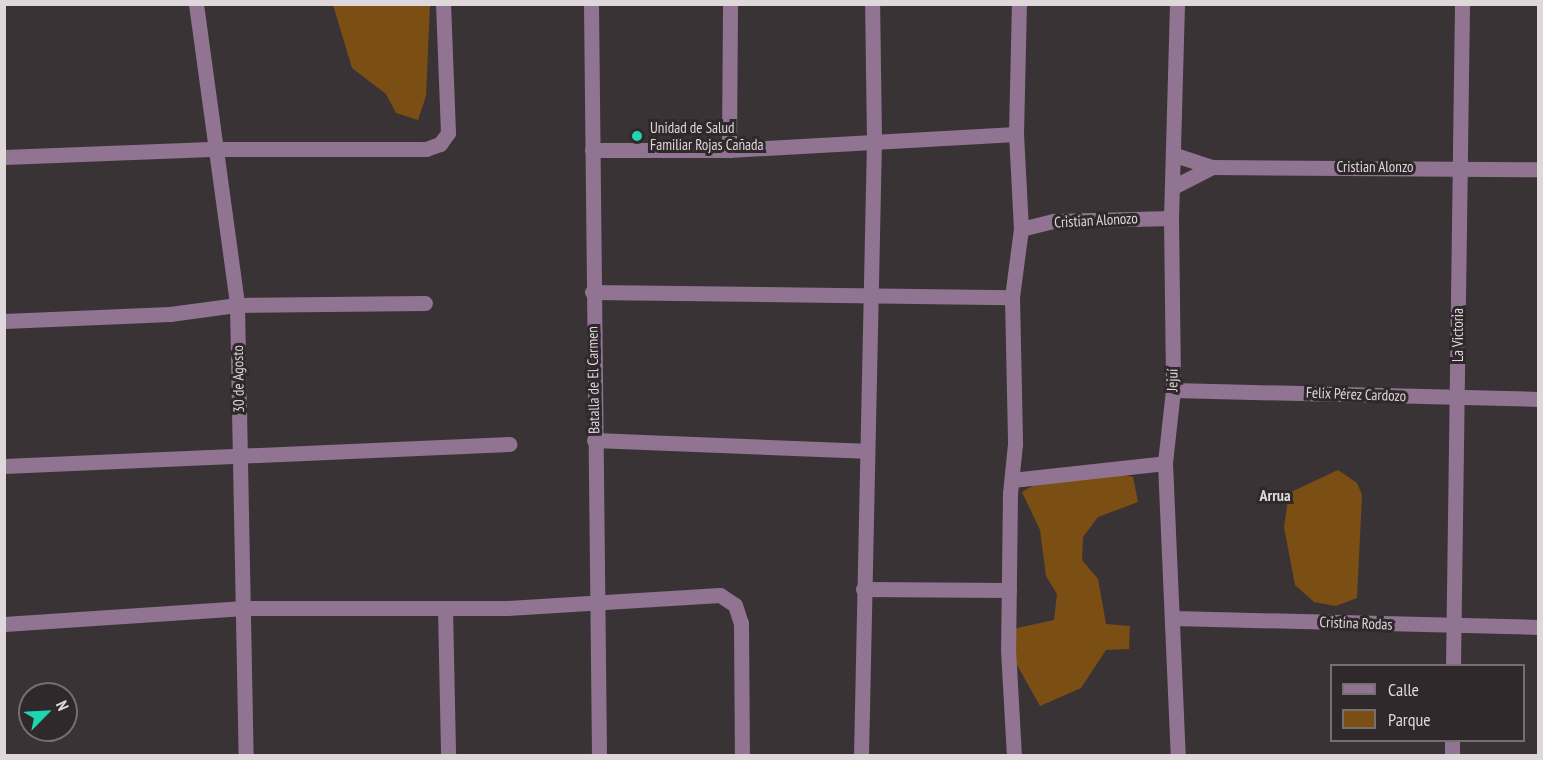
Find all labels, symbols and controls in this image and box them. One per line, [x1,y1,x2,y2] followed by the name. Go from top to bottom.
[650,118,764,153] place label: Unidad de Salud Familiar Rojas Cañada
[628,127,646,145] marker: Unidad de Salud Familiar Rojas Cañada
[1336,158,1414,176] street label: Cristian Alonzo
[1054,209,1138,231] street label: Cristian Alonozo
[1449,308,1467,362] street label: La Victoria
[583,326,603,434] street label: Batalla de El Carmen
[228,345,248,413] street label: 30 de Agosto
[1163,368,1181,392] street label: Jejuí
[1305,383,1407,405] street label: Felix Pérez Cardozo
[1259,485,1291,505] district label: Arrua
[1319,613,1393,633] street label: Cristina Rodas
[1330,664,1525,742] legend
[1388,678,1419,701] text: Calle
[18,682,78,742] north arrow
[52,697,74,713] text: N
[1388,708,1431,731] text: Parque

